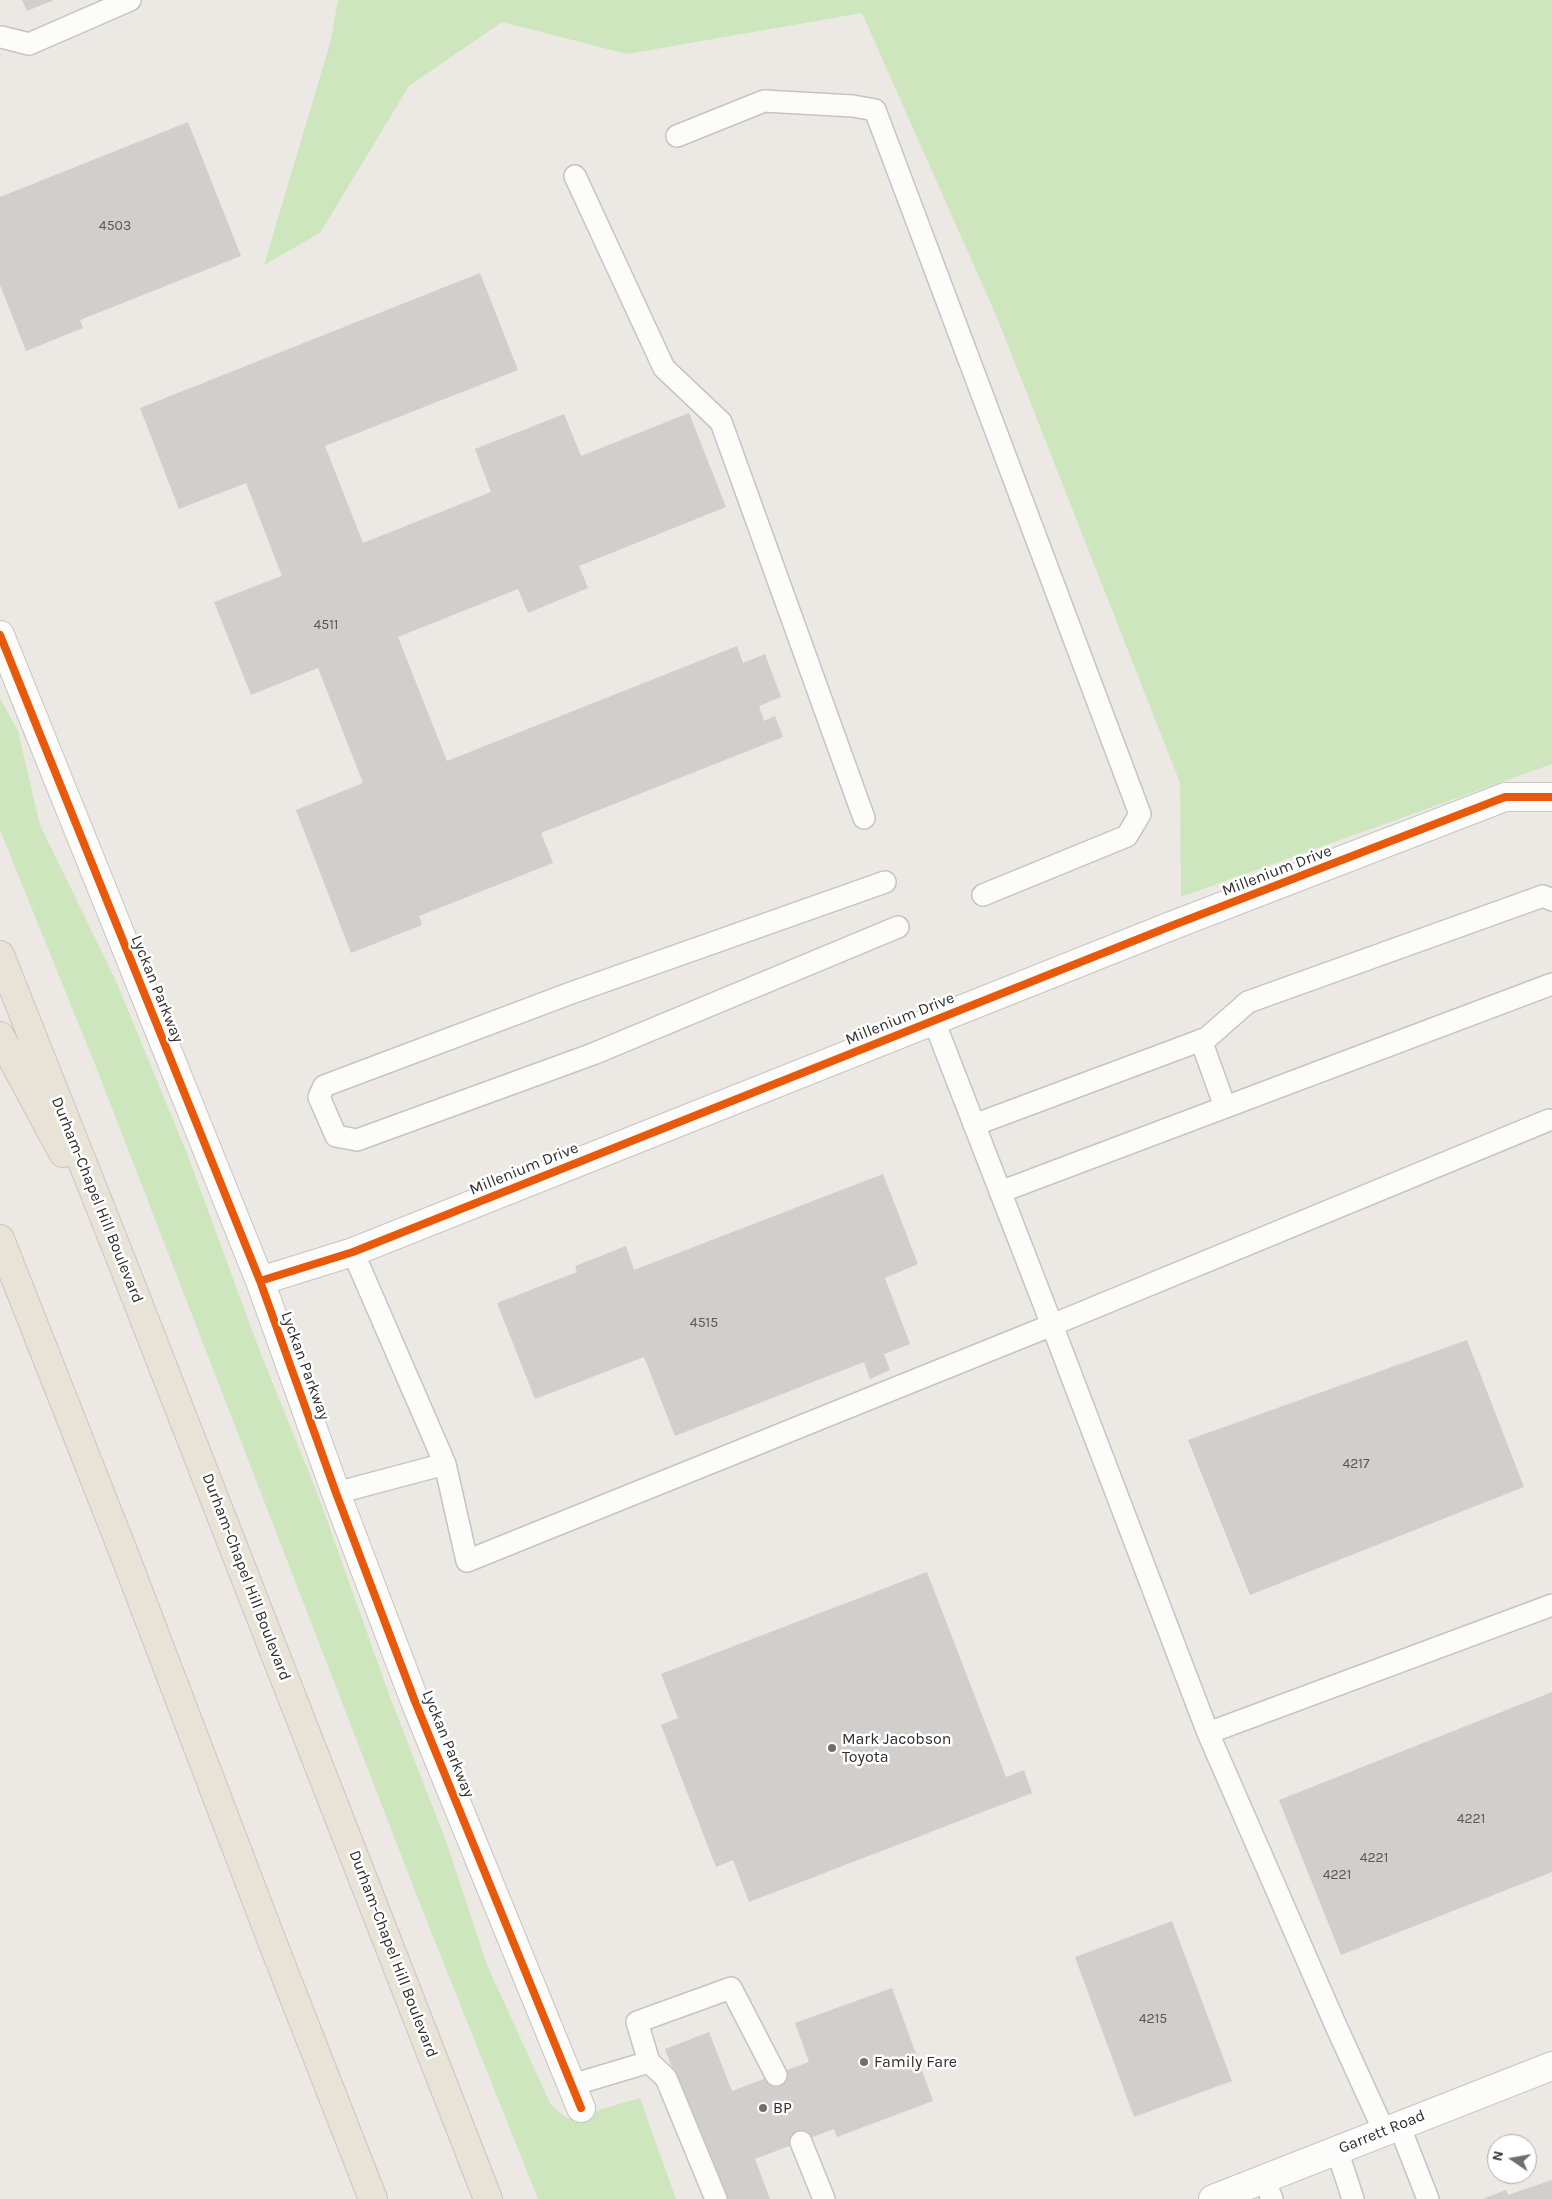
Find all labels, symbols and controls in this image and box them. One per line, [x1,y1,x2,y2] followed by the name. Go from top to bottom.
[99,218,131,234] house number: 4503
[314,617,338,633] house number: 4511
[1220,841,1334,901] street label: Millenium Drive
[127,932,187,1046] street label: Lyckan Parkway
[843,988,957,1050] street label: Millenium Drive
[47,1094,147,1306] street label: Durham-Chapel Hill Boulevard
[467,1138,581,1200] street label: Millenium Drive
[276,1309,334,1423] street label: Lyckan Parkway
[690,1315,718,1331] house number: 4515
[1342,1456,1370,1472] house number: 4217
[198,1471,294,1683] street label: Durham-Chapel Hill Boulevard
[418,1687,478,1801] street label: Lyckan Parkway
[842,1729,952,1767] place label: Mark Jacobson Toyota
[826,1742,838,1754] marker: Mark Jacobson Toyota
[1457,1811,1485,1827] house number: 4221
[345,1848,441,2060] street label: Durham-Chapel Hill Boulevard
[1360,1850,1388,1866] house number: 4221
[1323,1867,1351,1883] house number: 4221
[1139,2011,1167,2027] house number: 4215
[874,2052,957,2072] place label: Family Fare
[858,2056,870,2068] marker: Family Fare
[773,2098,792,2118] place label: BP
[757,2102,769,2114] marker: BP
[1336,2106,1428,2158] street label: Garrett Road
[1487,2134,1537,2184] north arrow
[1488,2149,1507,2163] text: N

